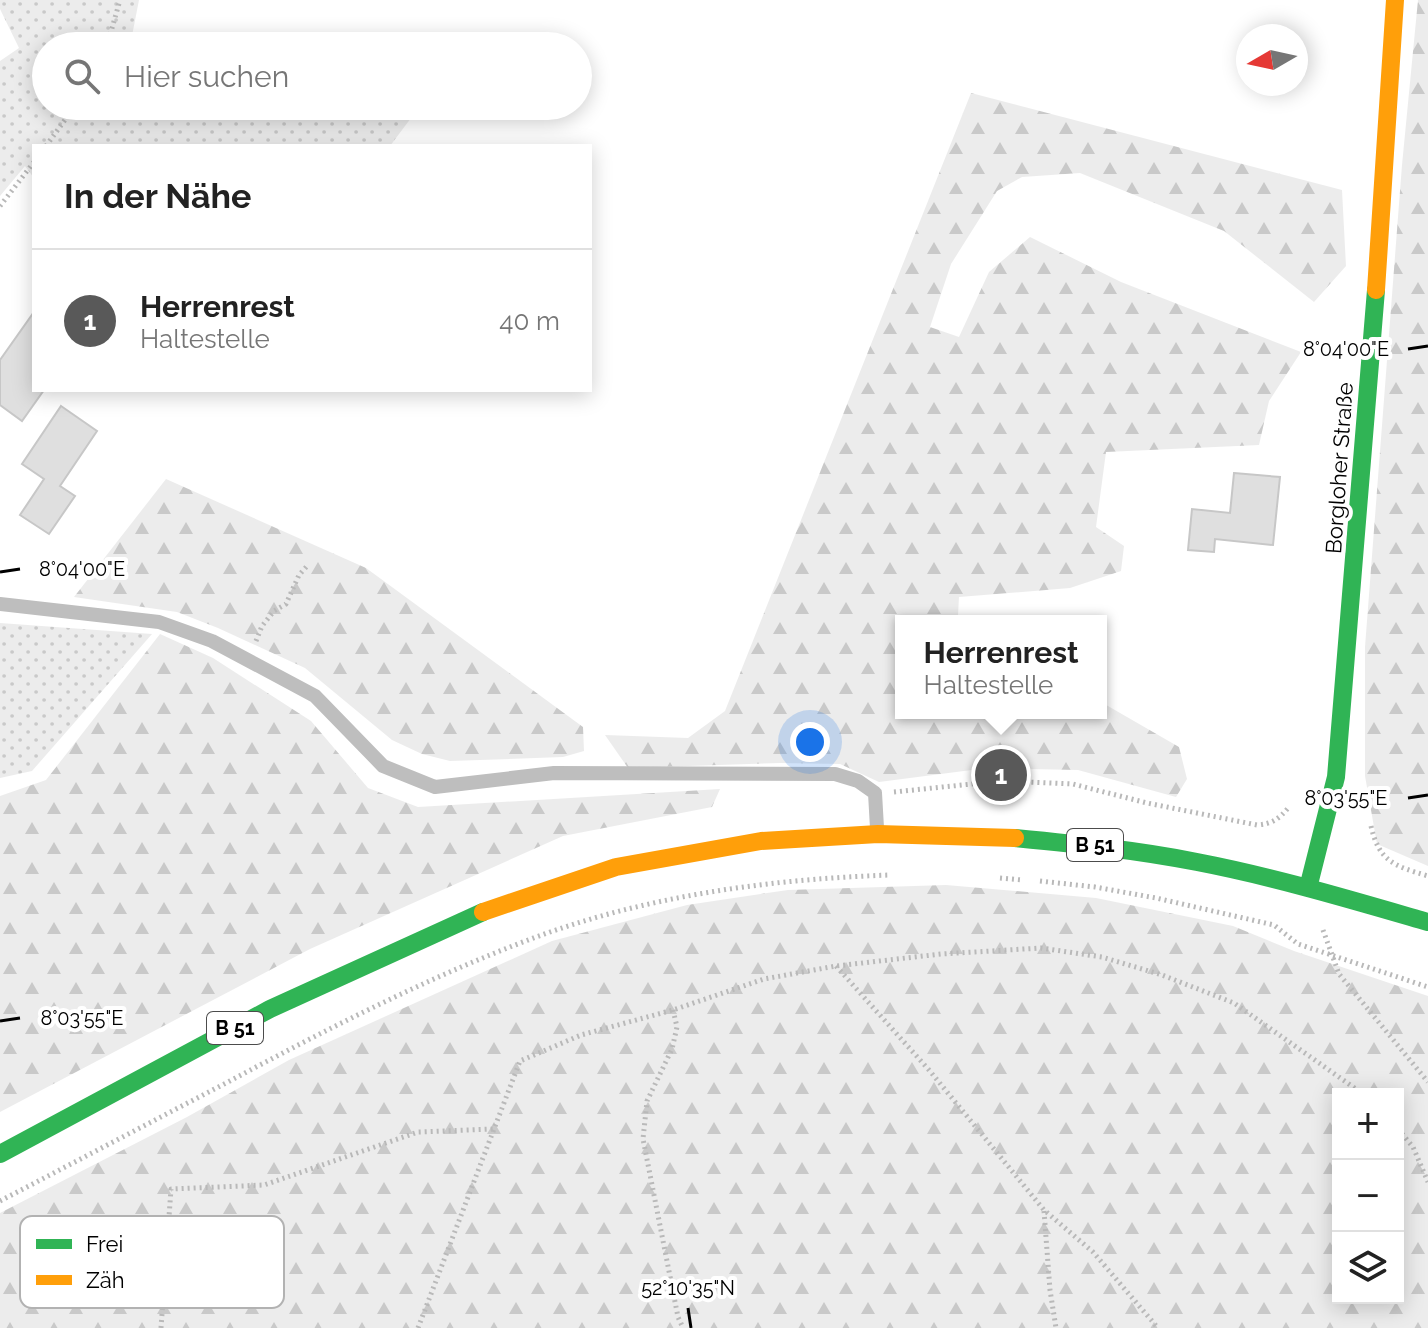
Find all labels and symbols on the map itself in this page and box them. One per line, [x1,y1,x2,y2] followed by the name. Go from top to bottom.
[1236,24,1308,96] north arrow
[1303,337,1389,361] text: 8°04'00"E
[1320,381,1358,555] street label: Borgloher Straße
[39,557,125,581] text: 8°04'00"E
[790,722,830,762] your location
[975,745,1027,805] pin: 1
[1304,786,1388,810] text: 8°03'55"E
[1067,829,1123,861] road number: B 51
[40,1006,124,1030] text: 8°03'55"E
[207,1012,263,1044] road number: B 51
[20,1216,284,1308] legend
[86,1231,123,1257] text: Frei
[86,1267,125,1293] text: Zäh
[641,1276,735,1300] text: 52°10'35"N

